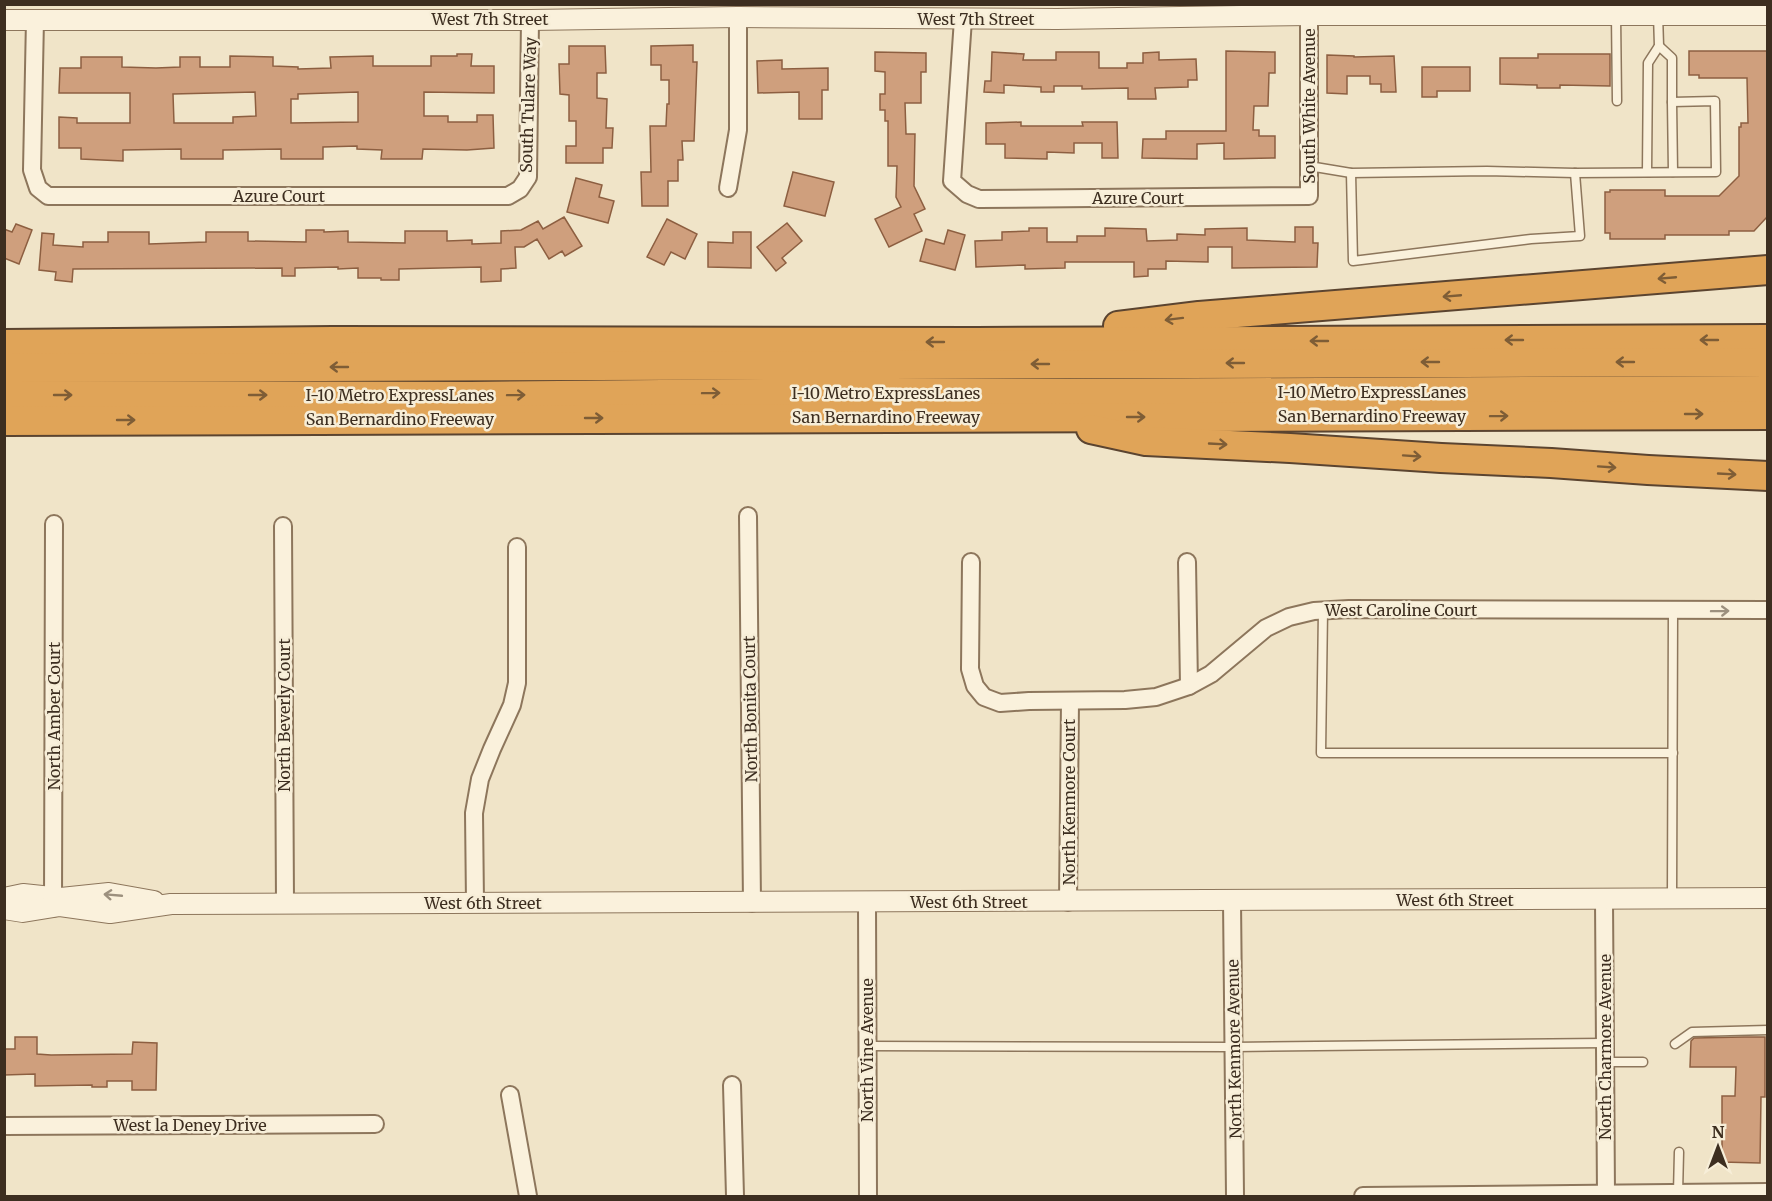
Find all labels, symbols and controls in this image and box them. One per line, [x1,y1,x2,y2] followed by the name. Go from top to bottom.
[431,9,549,29] street label: West 7th Street
[917,9,1035,29] street label: West 7th Street
[1299,28,1319,184] street label: South White Avenue
[516,36,540,173] street label: South Tulare Way
[232,186,326,206] street label: Azure Court
[1091,188,1185,208] street label: Azure Court
[1658,273,1678,284] one-way arrow
[1443,290,1463,301] one-way arrow
[1165,314,1185,325] one-way arrow
[1505,334,1525,346] one-way arrow
[1700,334,1720,346] one-way arrow
[1310,335,1330,347] one-way arrow
[926,336,946,348] one-way arrow
[1421,356,1441,368] one-way arrow
[1616,356,1636,368] one-way arrow
[1226,357,1246,369] one-way arrow
[1031,358,1051,369] one-way arrow
[329,361,349,373] one-way arrow
[1278,382,1467,402] street label: I-10 Metro ExpressLanes
[792,383,981,403] street label: I-10 Metro ExpressLanes
[306,385,495,405] street label: I-10 Metro ExpressLanes
[700,387,720,399] one-way arrow
[52,389,72,401] one-way arrow
[247,389,267,401] one-way arrow
[505,389,525,401] one-way arrow
[1278,406,1467,426] street label: San Bernardino Freeway
[792,407,981,427] street label: San Bernardino Freeway
[1684,408,1704,420] one-way arrow
[306,409,495,429] street label: San Bernardino Freeway
[1489,410,1509,422] one-way arrow
[1126,411,1146,423] one-way arrow
[583,412,603,424] one-way arrow
[115,414,135,426] one-way arrow
[1207,439,1227,450] one-way arrow
[1402,451,1422,462] one-way arrow
[1596,462,1616,473] one-way arrow
[1717,468,1737,479] one-way arrow
[1324,600,1478,620] street label: West Caroline Court
[1710,605,1730,617] one-way arrow
[739,635,761,783] street label: North Bonita Court
[274,637,294,792] street label: North Beverly Court
[44,641,64,790] street label: North Amber Court
[1059,718,1079,885] street label: North Kenmore Court
[104,889,124,900] one-way arrow
[1395,890,1514,910] street label: West 6th Street
[909,892,1028,912] street label: West 6th Street
[423,893,542,913] street label: West 6th Street
[1595,954,1615,1140] street label: North Charmore Avenue
[1222,959,1246,1139] street label: North Kenmore Avenue
[857,978,877,1122] street label: North Vine Avenue
[112,1115,267,1135] street label: West la Deney Drive
[1688,1117,1748,1177] north arrow
[1712,1122,1725,1142] text: N

